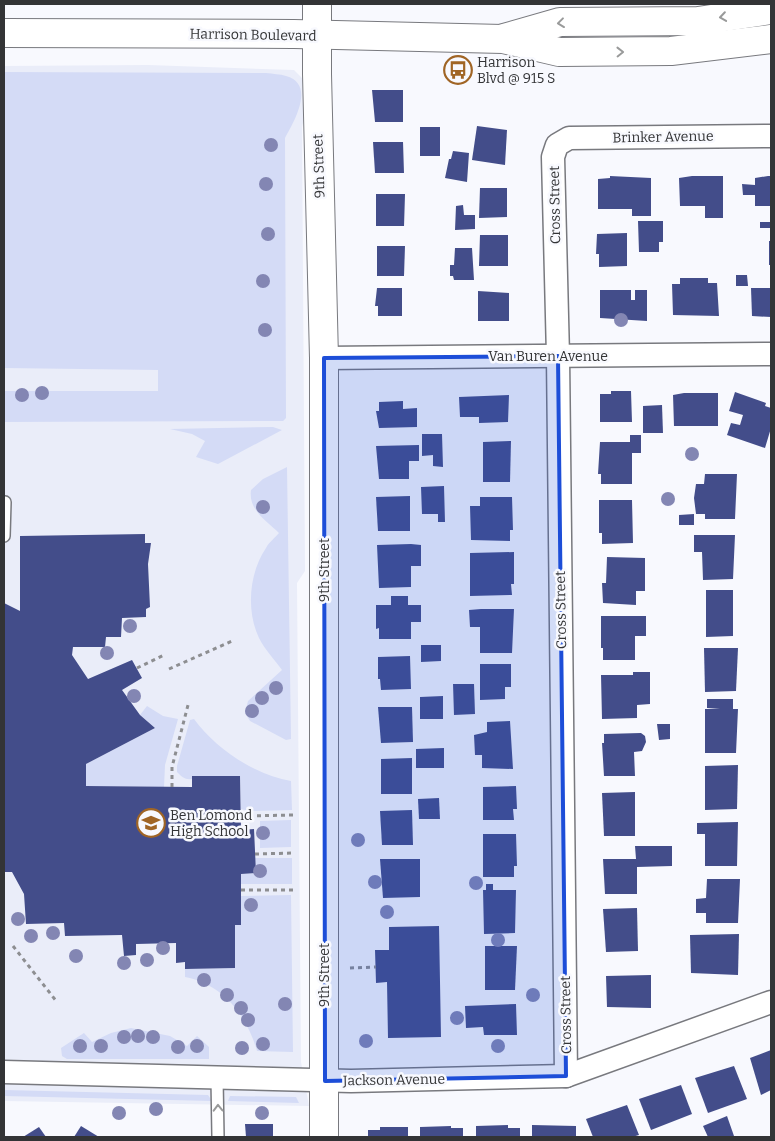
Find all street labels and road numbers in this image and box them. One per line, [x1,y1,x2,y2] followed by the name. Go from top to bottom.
[189,25,317,45] street label: Harrison Boulevard
[612,128,714,146] street label: Brinker Avenue
[309,134,329,198] street label: 9th Street
[546,166,564,244] street label: Cross Street
[488,348,608,365] street label: Van Buren Avenue
[316,538,333,602] street label: 9th Street
[552,571,570,649] street label: Cross Street
[316,943,333,1007] street label: 9th Street
[557,976,575,1054] street label: Cross Street
[342,1071,445,1089] street label: Jackson Avenue

